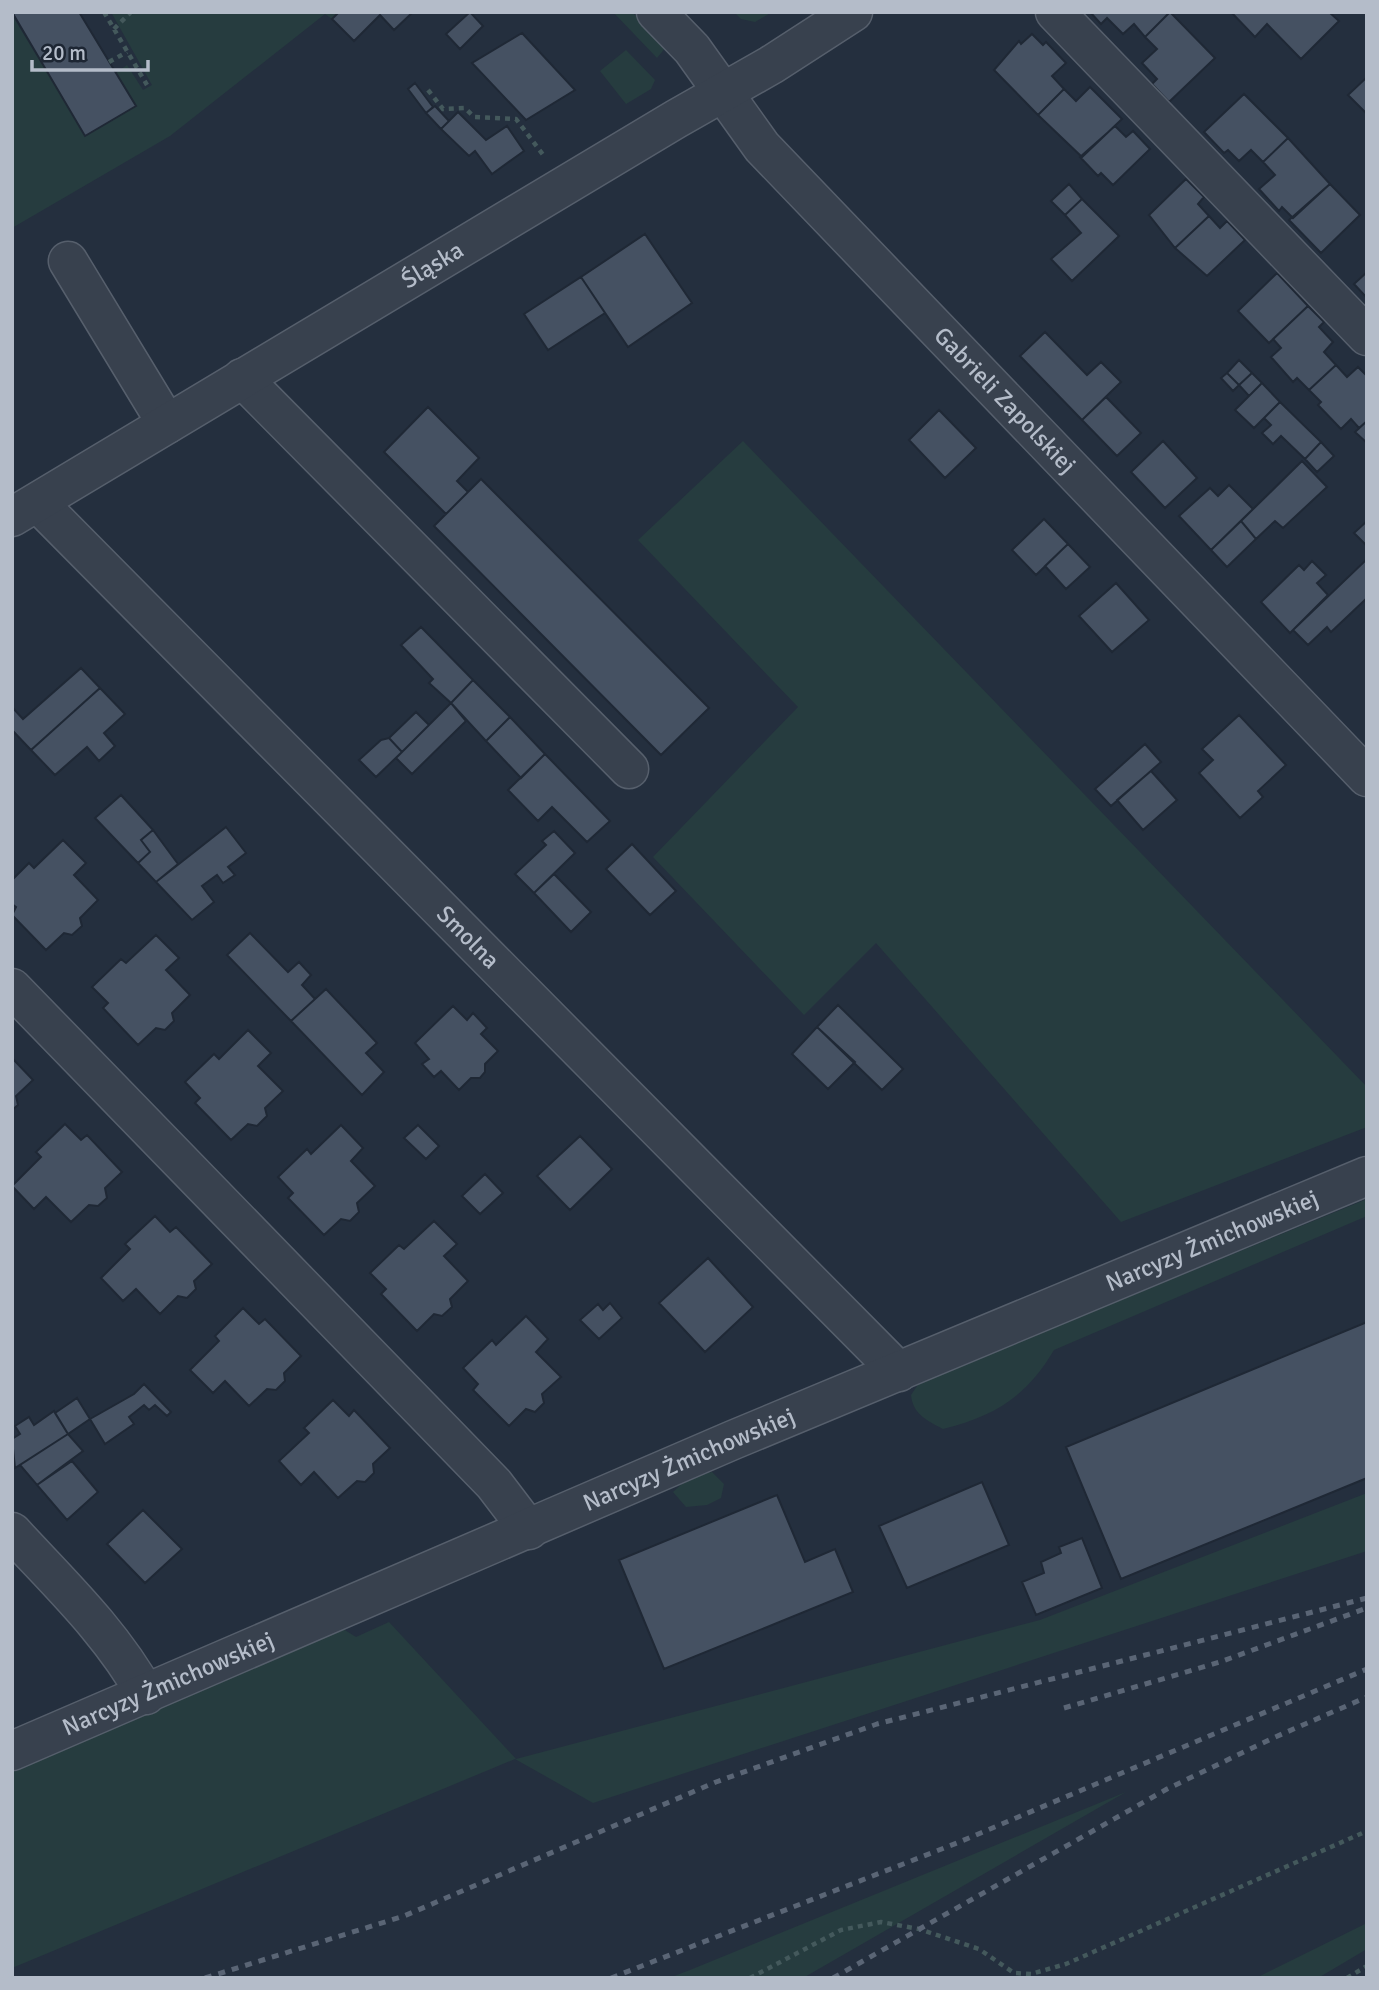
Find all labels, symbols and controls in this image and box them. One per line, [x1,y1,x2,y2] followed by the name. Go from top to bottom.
[32,28,147,72] scale bar
[42,40,86,66] text: 20 m
[396,235,469,295] street label: Śląska
[928,321,1082,480] street label: Gabrieli Zapolskiej
[430,899,506,975] street label: Smolna
[1101,1183,1323,1298] street label: Narcyzy Żmichowskiej
[578,1401,799,1518] street label: Narcyzy Żmichowskiej
[58,1625,278,1742] street label: Narcyzy Żmichowskiej

